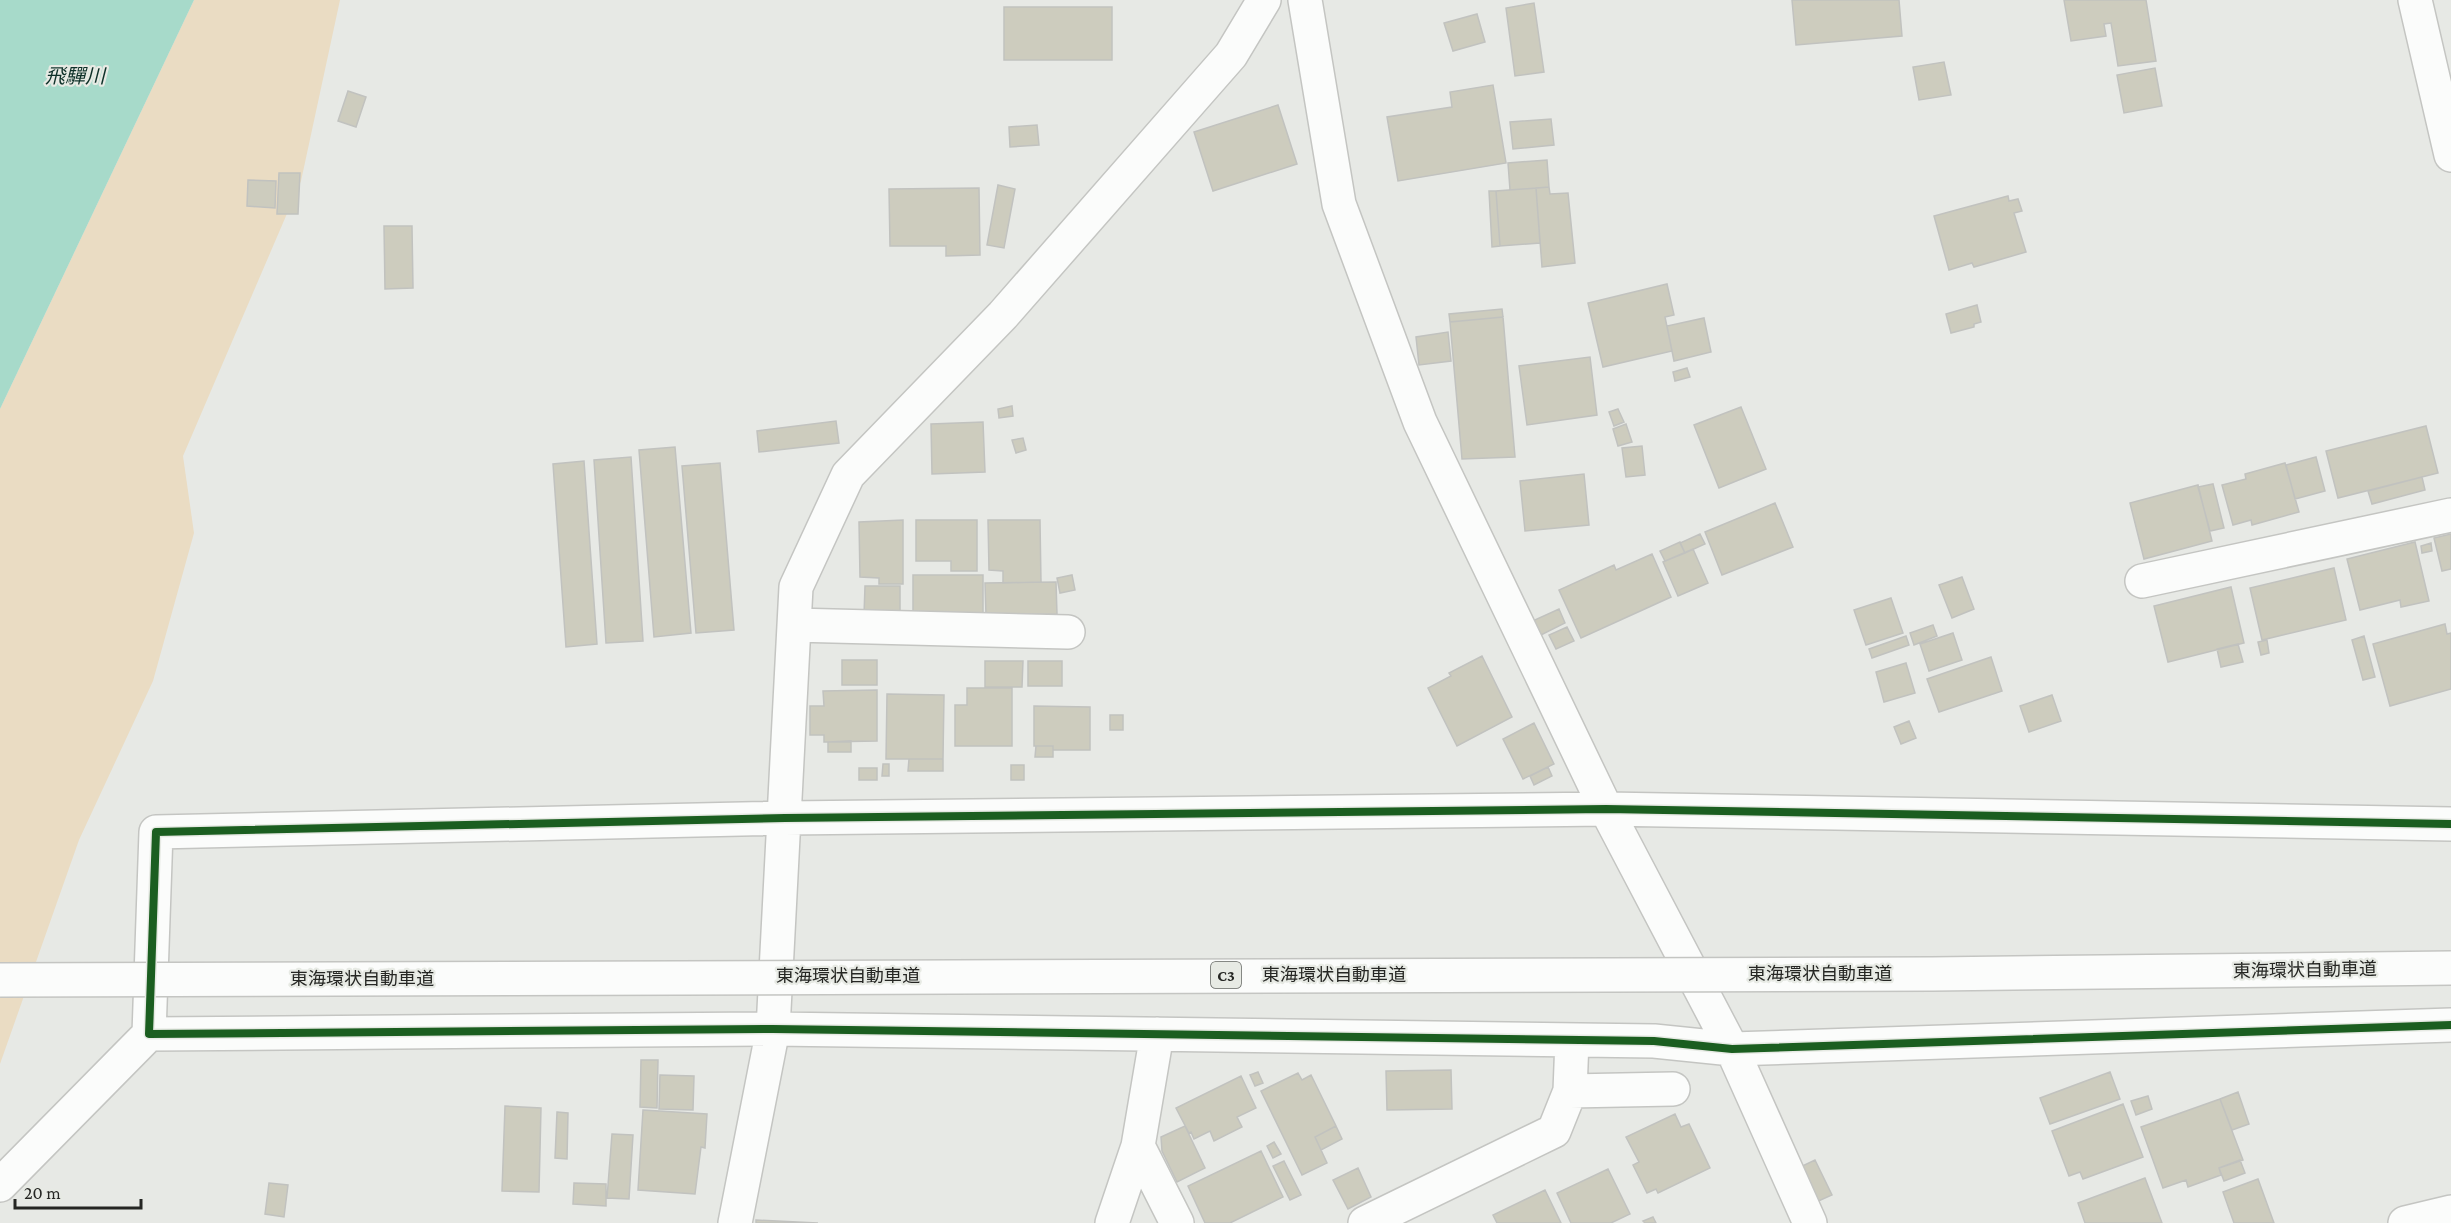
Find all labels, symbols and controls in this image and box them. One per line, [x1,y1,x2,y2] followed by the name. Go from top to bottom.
[45,65,107,87] water label: 飛驒川
[2233,959,2377,981] street label: 東海環状自動車道
[1211,962,1241,988] road number: C3
[1748,964,1892,984] street label: 東海環状自動車道
[1262,965,1406,985] street label: 東海環状自動車道
[776,966,920,986] street label: 東海環状自動車道
[290,969,434,989] street label: 東海環状自動車道
[15,1172,141,1210] scale bar
[24,1183,61,1203] text: 20 m

